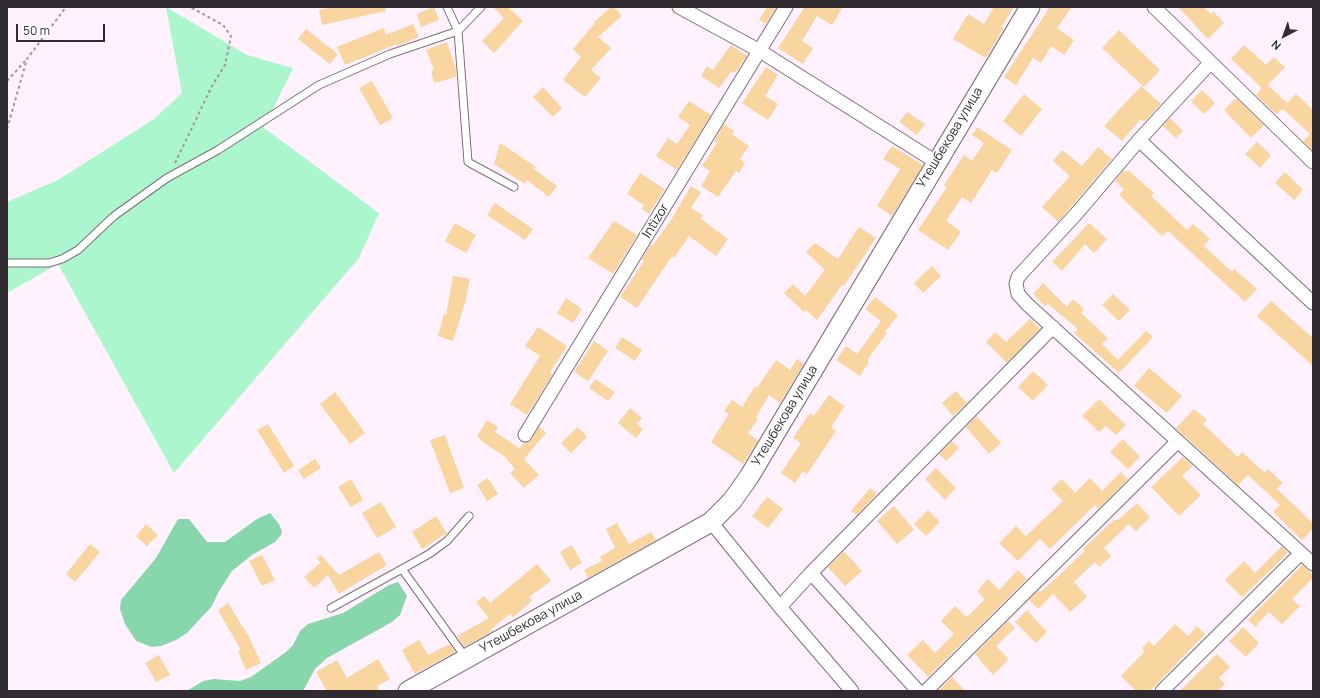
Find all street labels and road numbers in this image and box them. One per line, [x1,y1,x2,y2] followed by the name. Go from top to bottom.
[914,85,986,191] street label: Утешбекова улица
[639,201,673,241] street label: Intizor
[749,363,821,469] street label: Утешбекова улица
[477,587,585,657] street label: Утешбекова улица

